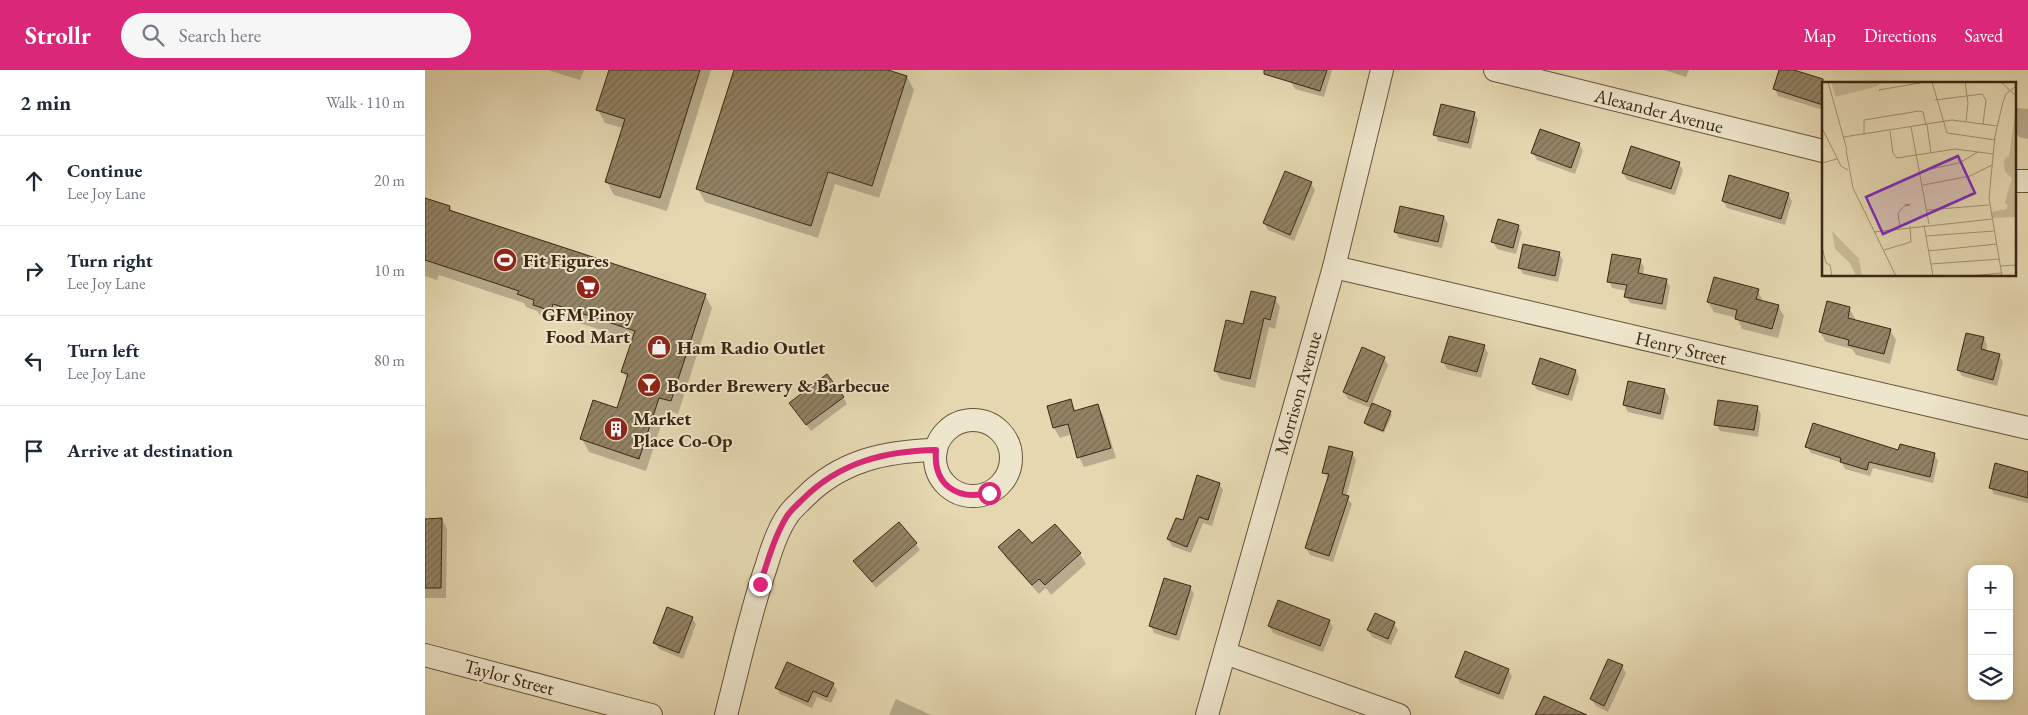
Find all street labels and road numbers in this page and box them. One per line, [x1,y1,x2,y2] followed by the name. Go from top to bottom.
[1591,83,1726,139] street label: Alexander Avenue
[1633,325,1729,371] street label: Henry Street
[1268,328,1328,458] street label: Morrison Avenue
[461,653,557,701] street label: Taylor Street

